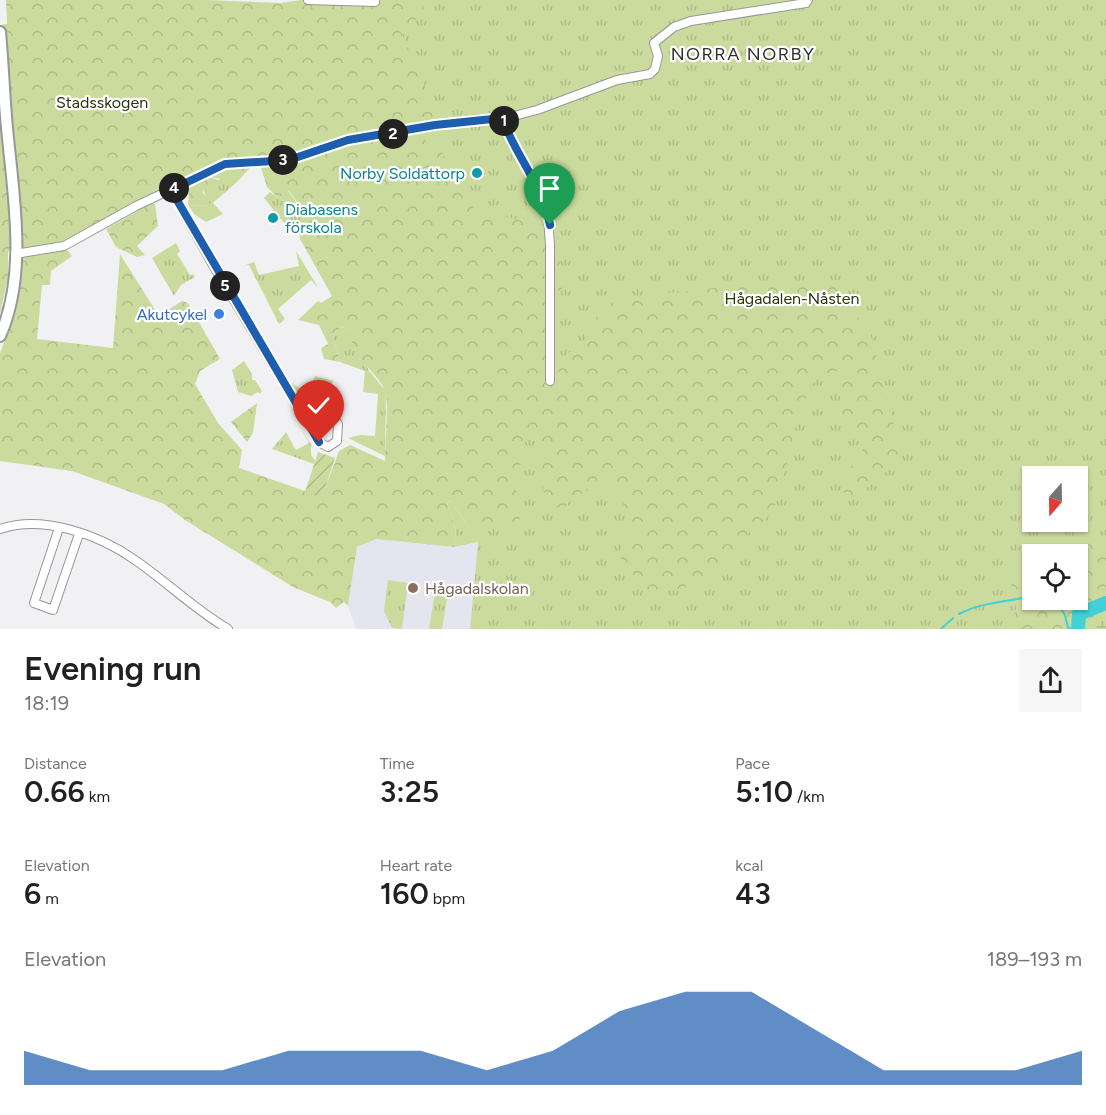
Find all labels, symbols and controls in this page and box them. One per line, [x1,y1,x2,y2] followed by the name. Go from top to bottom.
[671,43,815,65] district label: NORRA NORBY
[56,93,148,112] park label: Stadsskogen
[489,106,519,136] pin: 1
[501,111,507,130] text: 1
[378,119,408,149] pin: 2
[388,124,398,143] text: 2
[268,145,298,175] pin: 3
[279,150,287,169] text: 3
[524,163,575,225] pin
[340,164,465,183] place label: Norby Soldattorp
[470,166,484,180] marker: Norby Soldattorp
[533,172,566,205] icon: arrive
[159,173,189,203] pin: 4
[169,178,179,197] text: 4
[285,200,358,237] place label: Diabasens förskola
[266,211,280,225] marker: Diabasens förskola
[210,271,240,301] pin: 5
[220,276,230,295] text: 5
[725,289,859,308] park label: Hågadalen-Nåsten
[137,305,207,324] place label: Akutcykel
[212,307,226,321] marker: Akutcykel
[293,380,344,442] pin
[302,389,335,422] icon: check
[1022,466,1088,532] north arrow
[1022,466,1088,610] map controls
[1022,544,1088,610] button: locate
[425,579,529,598] place label: Hågadalskolan
[406,581,420,595] marker: Hågadalskolan
[24,649,201,688] text: Evening run
[1019,649,1082,712] button: share
[24,691,69,715] text: 18:19
[24,754,87,773] text: Distance
[380,754,415,773] text: Time
[735,754,770,773] text: Pace
[24,773,85,810] text: 0.66
[380,773,439,810] text: 3:25
[735,773,793,810] text: 5:10
[85,787,110,806] text: km
[793,787,825,806] text: /km
[24,856,90,875] text: Elevation
[380,856,452,875] text: Heart rate
[735,856,763,875] text: kcal
[24,875,41,912] text: 6
[380,875,429,912] text: 160
[735,875,771,912] text: 43
[41,889,59,908] text: m
[429,889,465,908] text: bpm
[24,947,106,971] text: Elevation
[987,947,1082,971] text: 189–193 m

